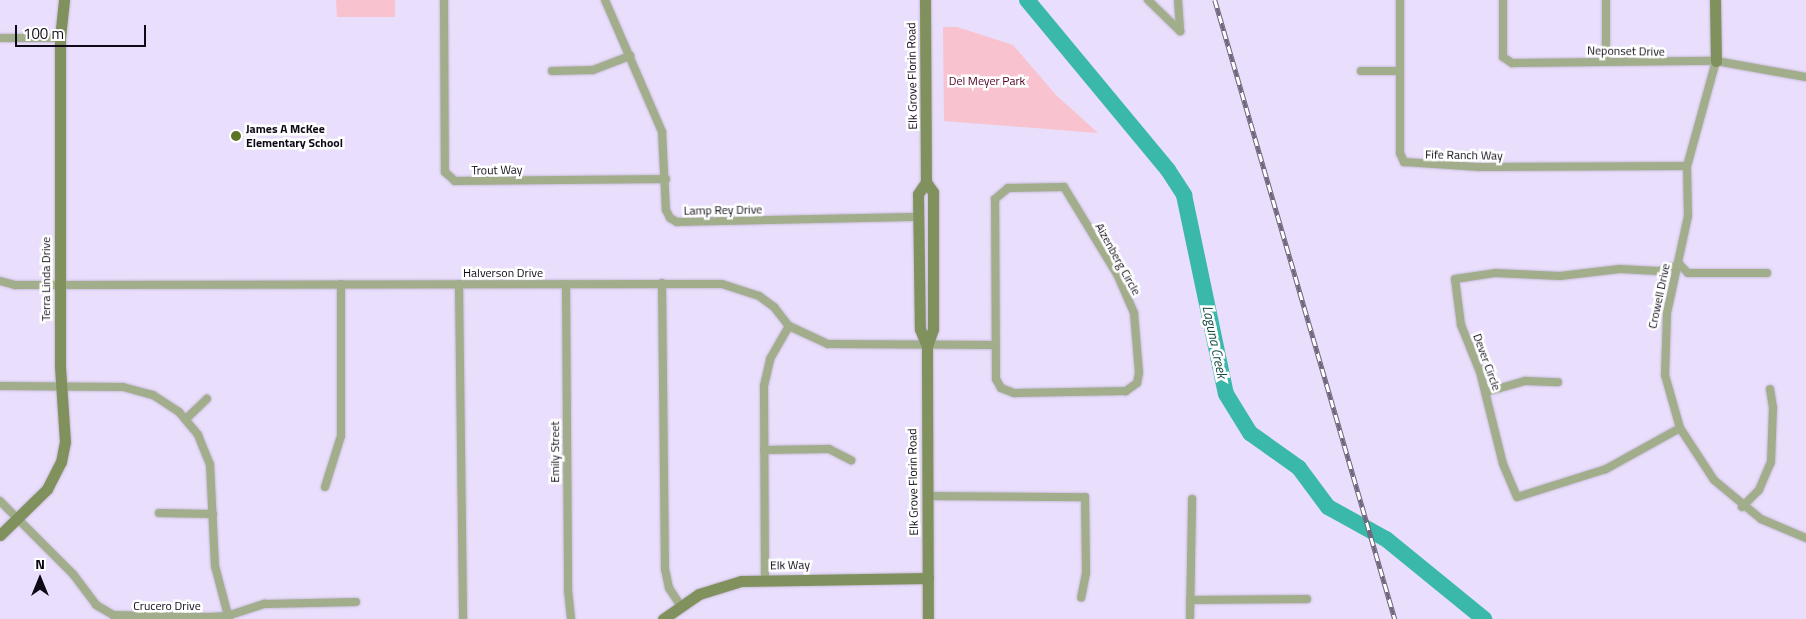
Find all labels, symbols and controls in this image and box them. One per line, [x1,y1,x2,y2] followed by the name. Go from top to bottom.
[18,15,149,47] scale bar
[23,22,64,45] text: 100 m
[904,22,920,130] street label: Elk Grove Florin Road
[1587,43,1665,59] street label: Neponset Drive
[949,74,1025,88] park label: Del Meyer Park
[246,122,343,150] place label: James A McKee Elementary School
[230,130,242,142] marker: James A McKee Elementary School
[1425,147,1503,163] street label: Fife Ranch Way
[471,162,523,178] street label: Trout Way
[684,202,762,218] street label: Lamp Rey Drive
[1092,220,1144,298] street label: Aizenberg Circle
[39,237,53,321] street label: Terra Linda Drive
[1645,262,1673,330] street label: Crowell Drive
[463,266,543,280] street label: Halverson Drive
[1199,304,1231,380] water label: Laguna Creek
[1470,332,1504,392] street label: Dever Circle
[548,421,562,483] street label: Emily Street
[905,428,921,536] street label: Elk Grove Florin Road
[35,553,45,574] text: N
[15,554,65,604] north arrow
[770,557,810,573] street label: Elk Way
[133,599,201,613] street label: Crucero Drive

